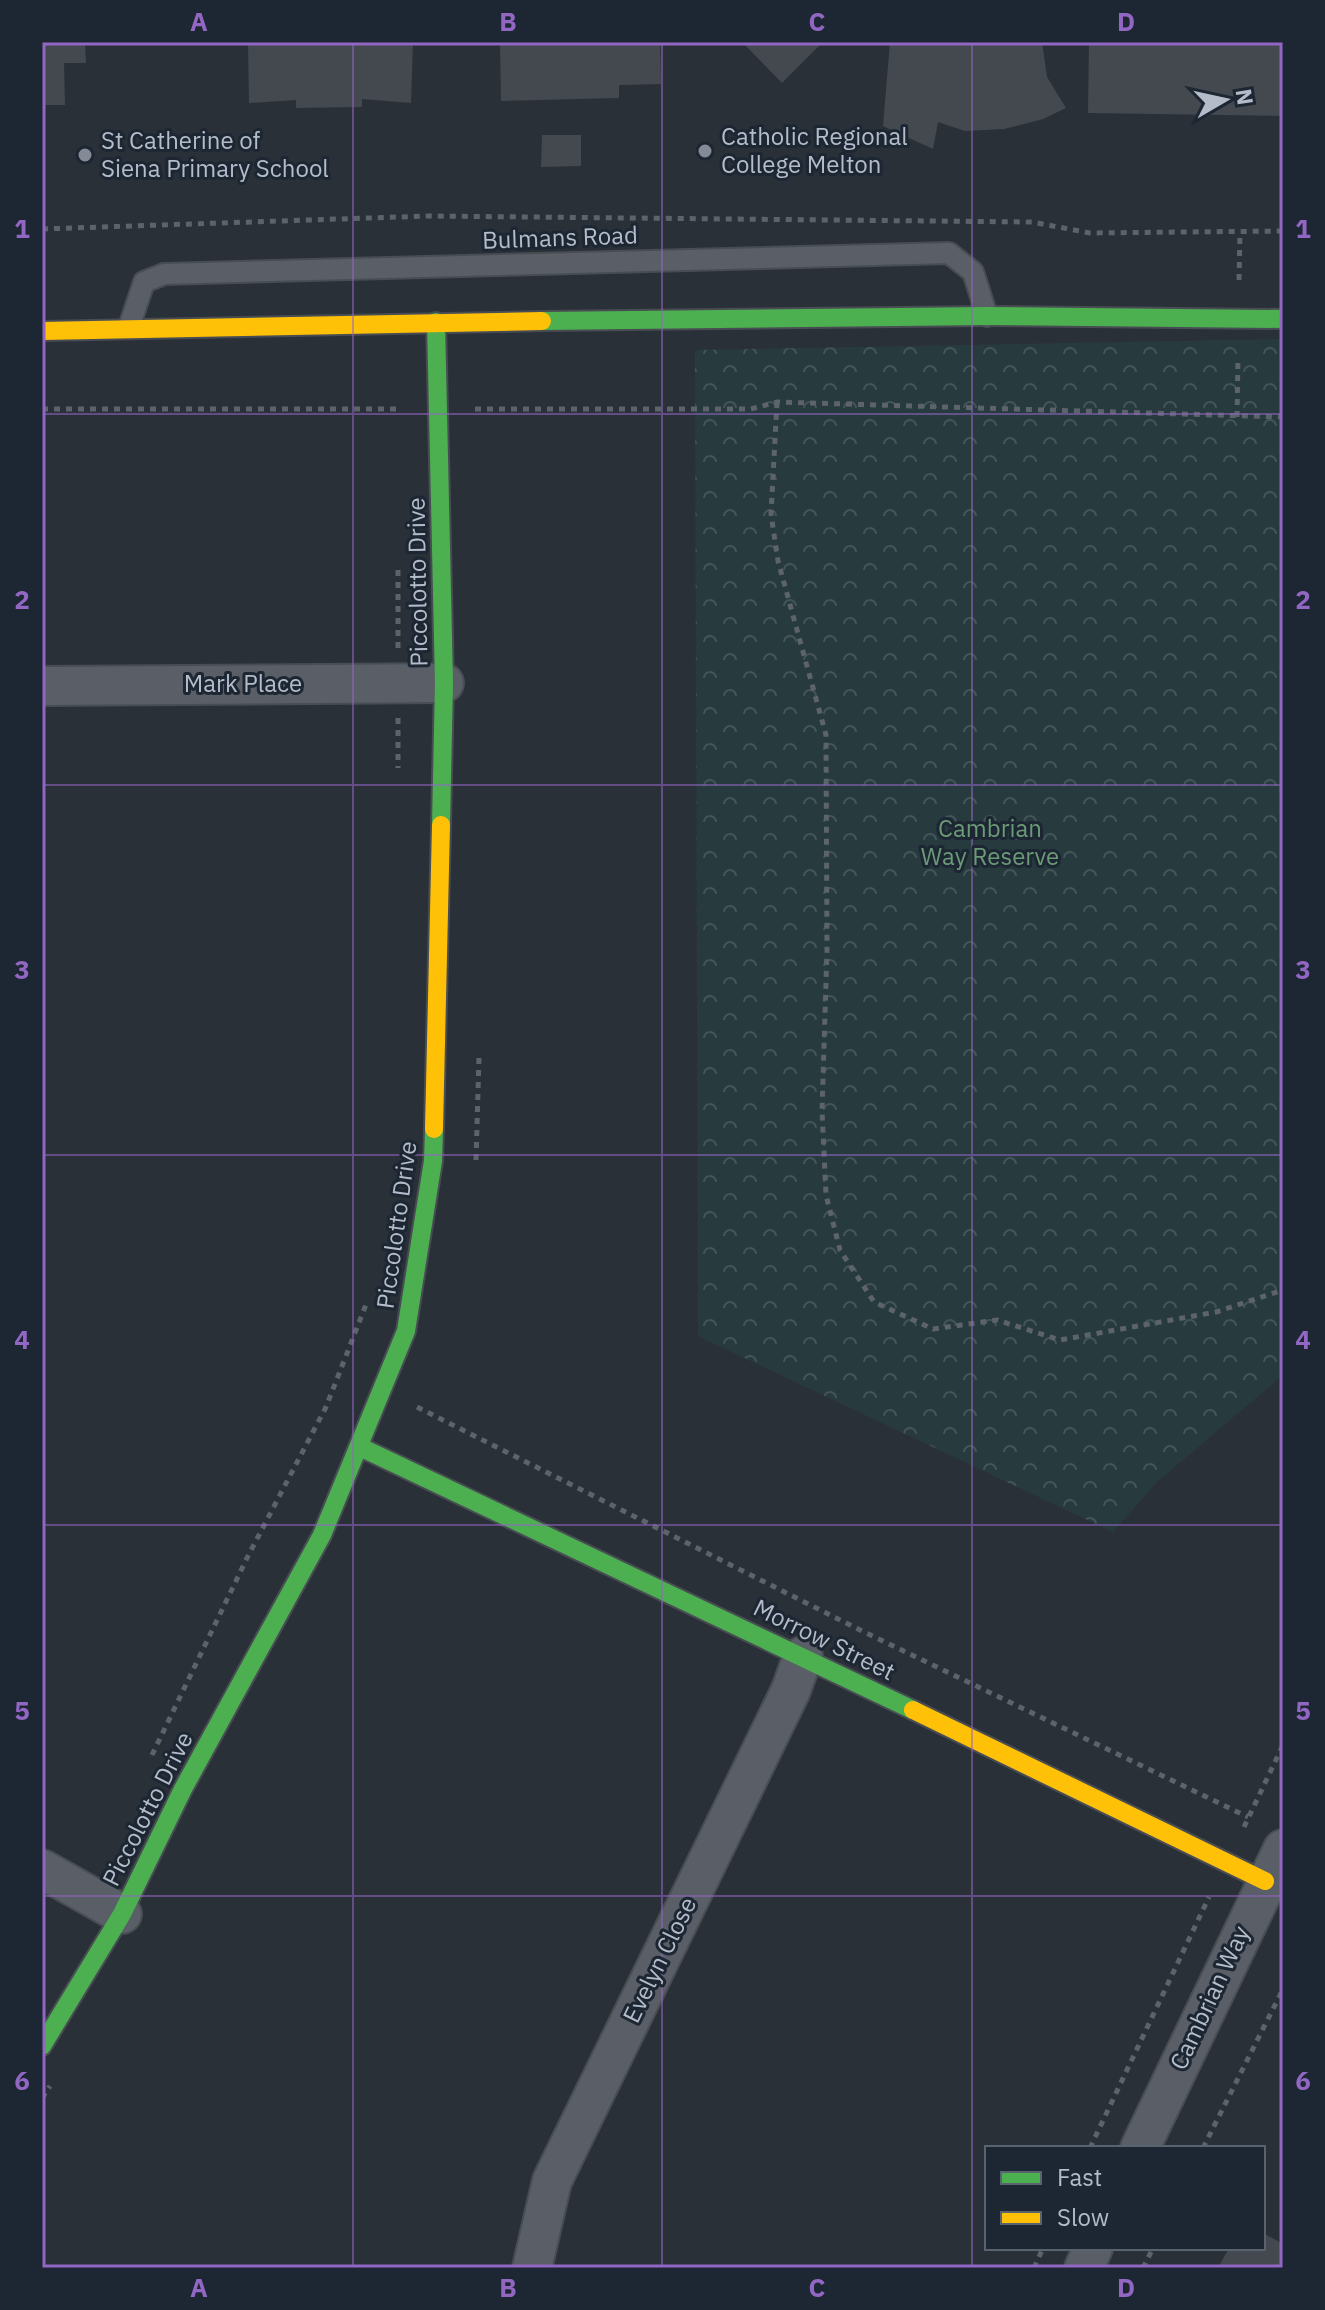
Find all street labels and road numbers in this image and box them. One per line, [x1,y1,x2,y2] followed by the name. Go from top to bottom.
[482,218,638,256] street label: Bulmans Road
[400,497,434,667] street label: Piccolotto Drive
[184,667,302,699] street label: Mark Place
[368,1139,424,1311] street label: Piccolotto Drive
[748,1591,901,1687] street label: Morrow Street
[94,1726,200,1891] street label: Piccolotto Drive
[615,1891,703,2028] street label: Evelyn Close
[1162,1920,1256,2075] street label: Cambrian Way

